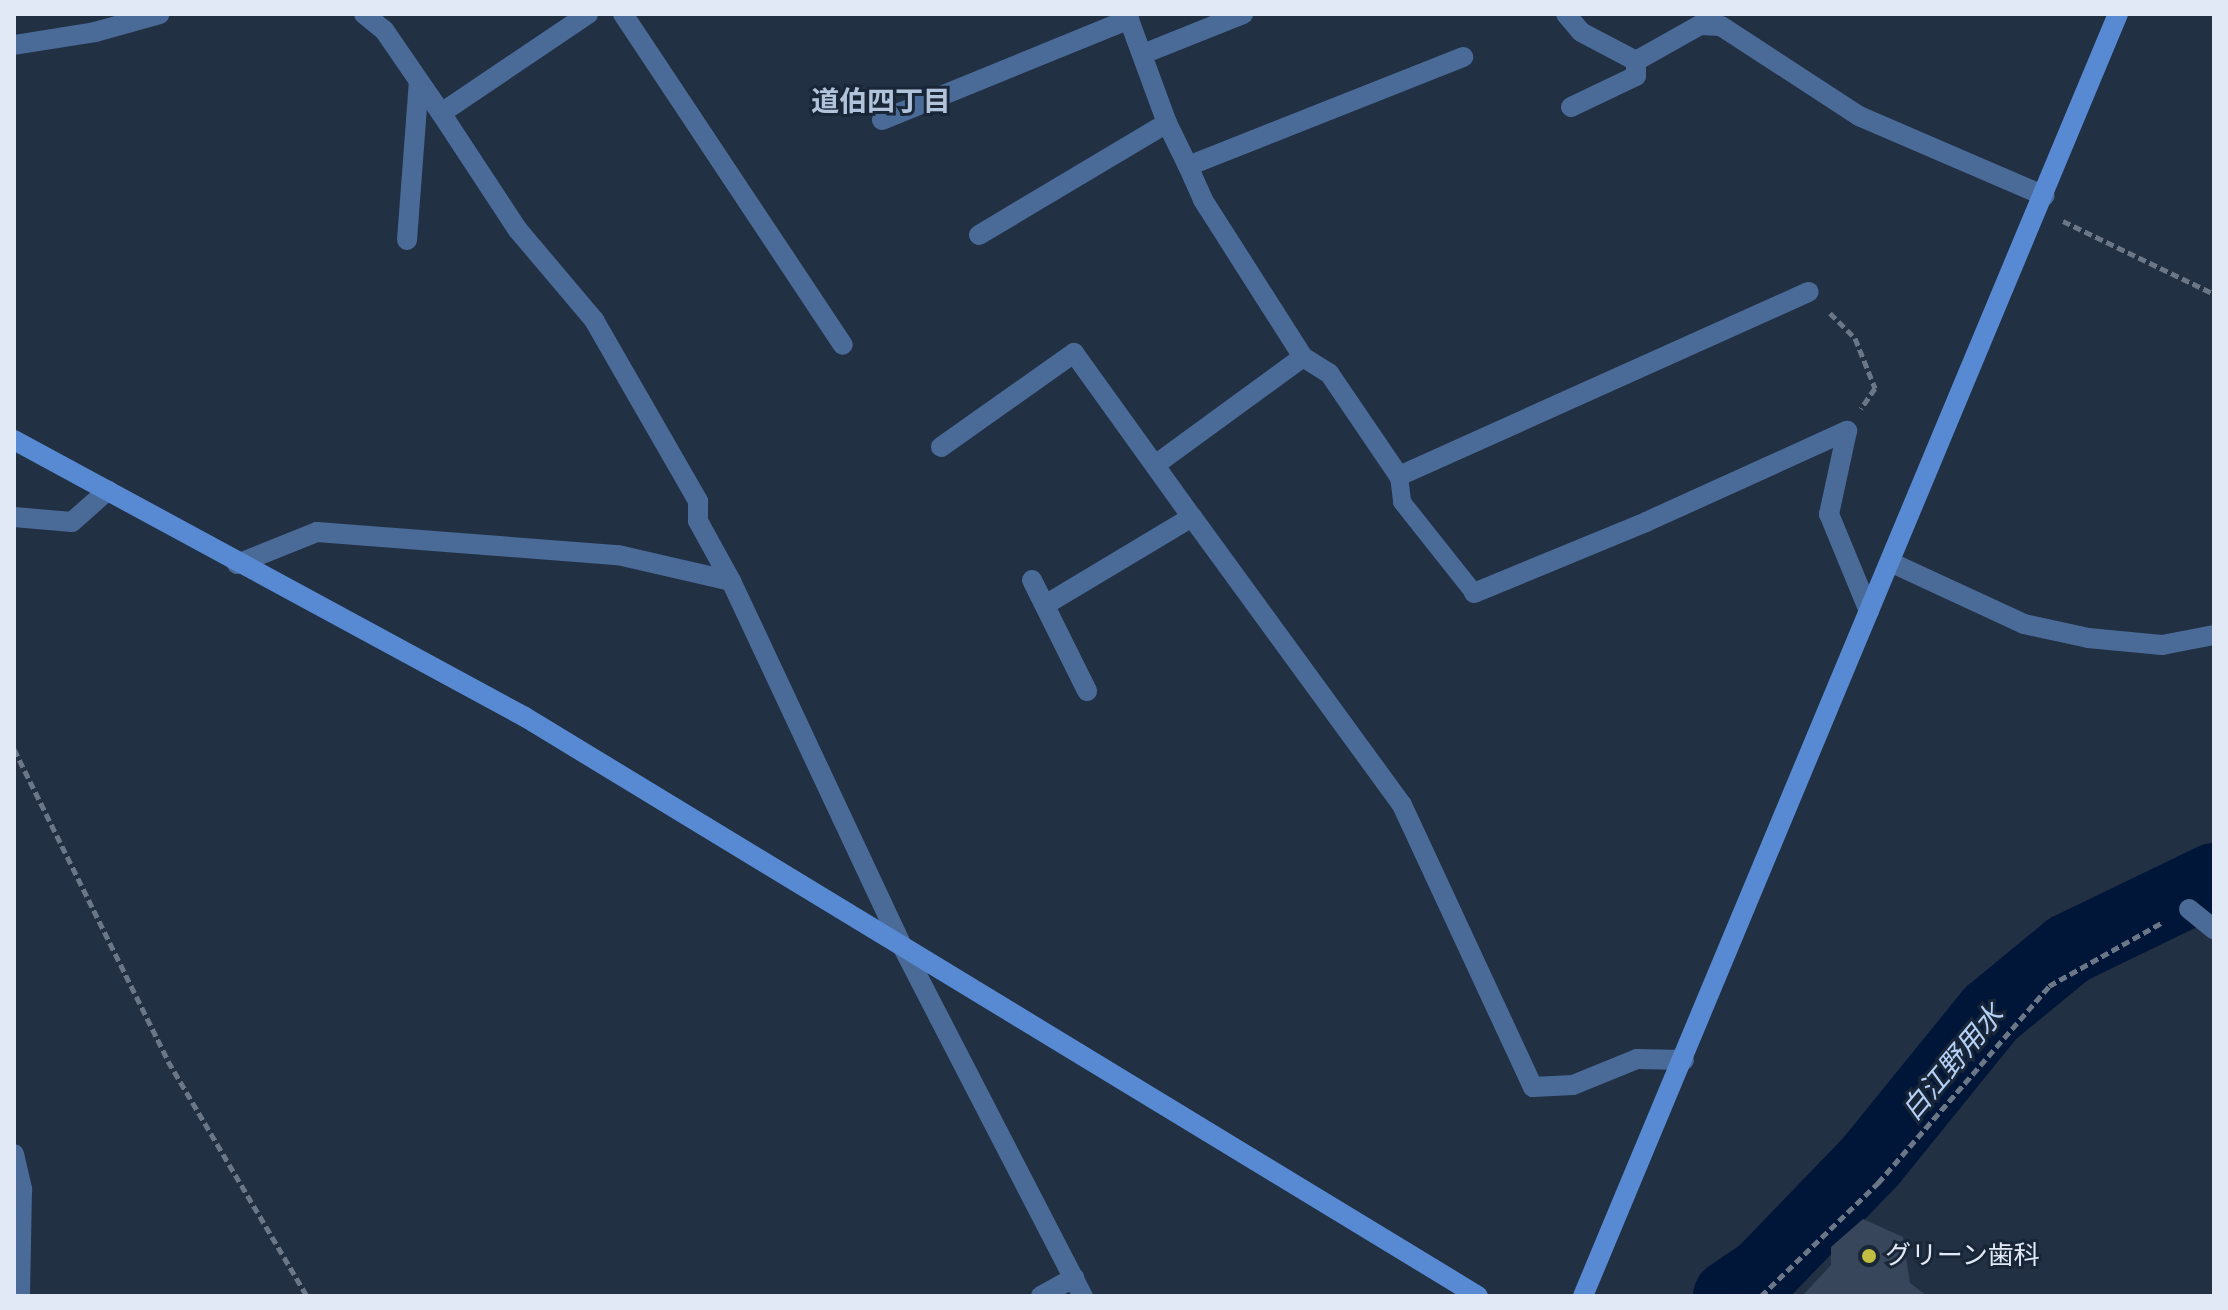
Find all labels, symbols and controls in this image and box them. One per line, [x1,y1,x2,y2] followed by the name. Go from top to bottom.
[811,85,951,119] district label: 道伯四丁目
[1895,999,2011,1127] water label: 白江野用水
[1885,1240,2041,1272] place label: グリーン歯科
[1860,1247,1878,1265] marker: グリーン歯科

